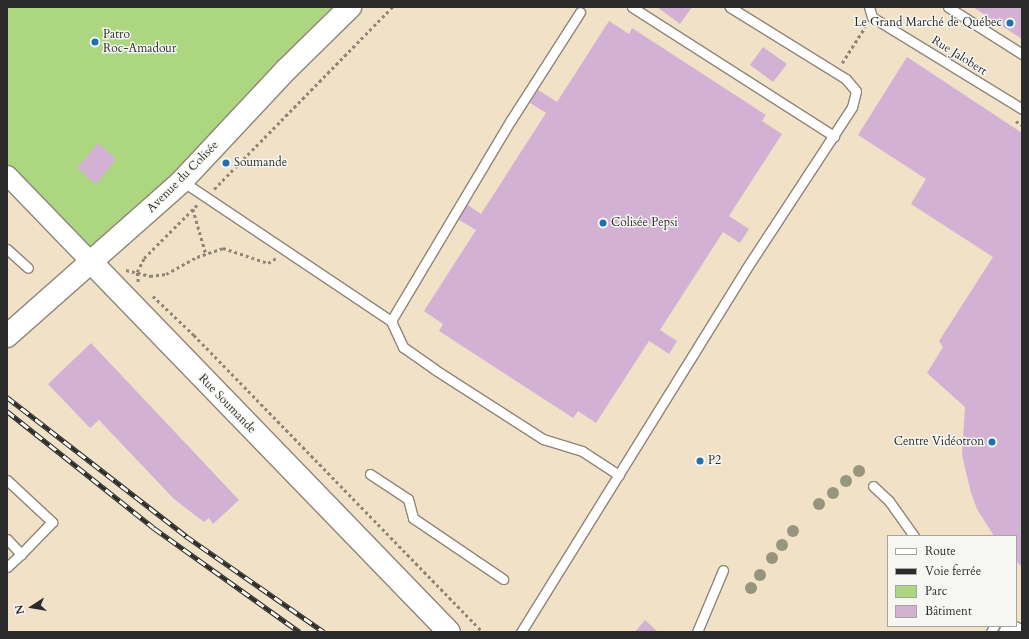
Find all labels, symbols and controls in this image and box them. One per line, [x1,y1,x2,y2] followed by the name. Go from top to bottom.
[854,16,1002,30] place label: Le Grand Marché de Québec
[1005,18,1015,28] marker: Le Grand Marché de Québec
[103,28,176,56] place label: Patro Roc-Amadour
[929,33,989,79] street label: Rue Jalobert
[90,37,100,47] marker: Patro Roc-Amadour
[144,138,222,216] street label: Avenue du Colisée
[234,156,287,170] place label: Soumande
[221,158,231,168] marker: Soumande
[611,216,678,230] place label: Colisée Pepsi
[598,218,608,228] marker: Colisée Pepsi
[195,371,259,437] street label: Rue Soumande
[894,435,984,449] place label: Centre Vidéotron
[987,437,997,447] marker: Centre Vidéotron
[708,454,721,468] place label: P2
[695,456,705,466] marker: P2
[887,535,1017,627] legend
[925,543,956,559] text: Route
[925,563,981,579] text: Voie ferrée
[925,583,947,599] text: Parc
[12,587,52,627] north arrow
[11,603,28,616] text: N
[925,603,972,619] text: Bâtiment

